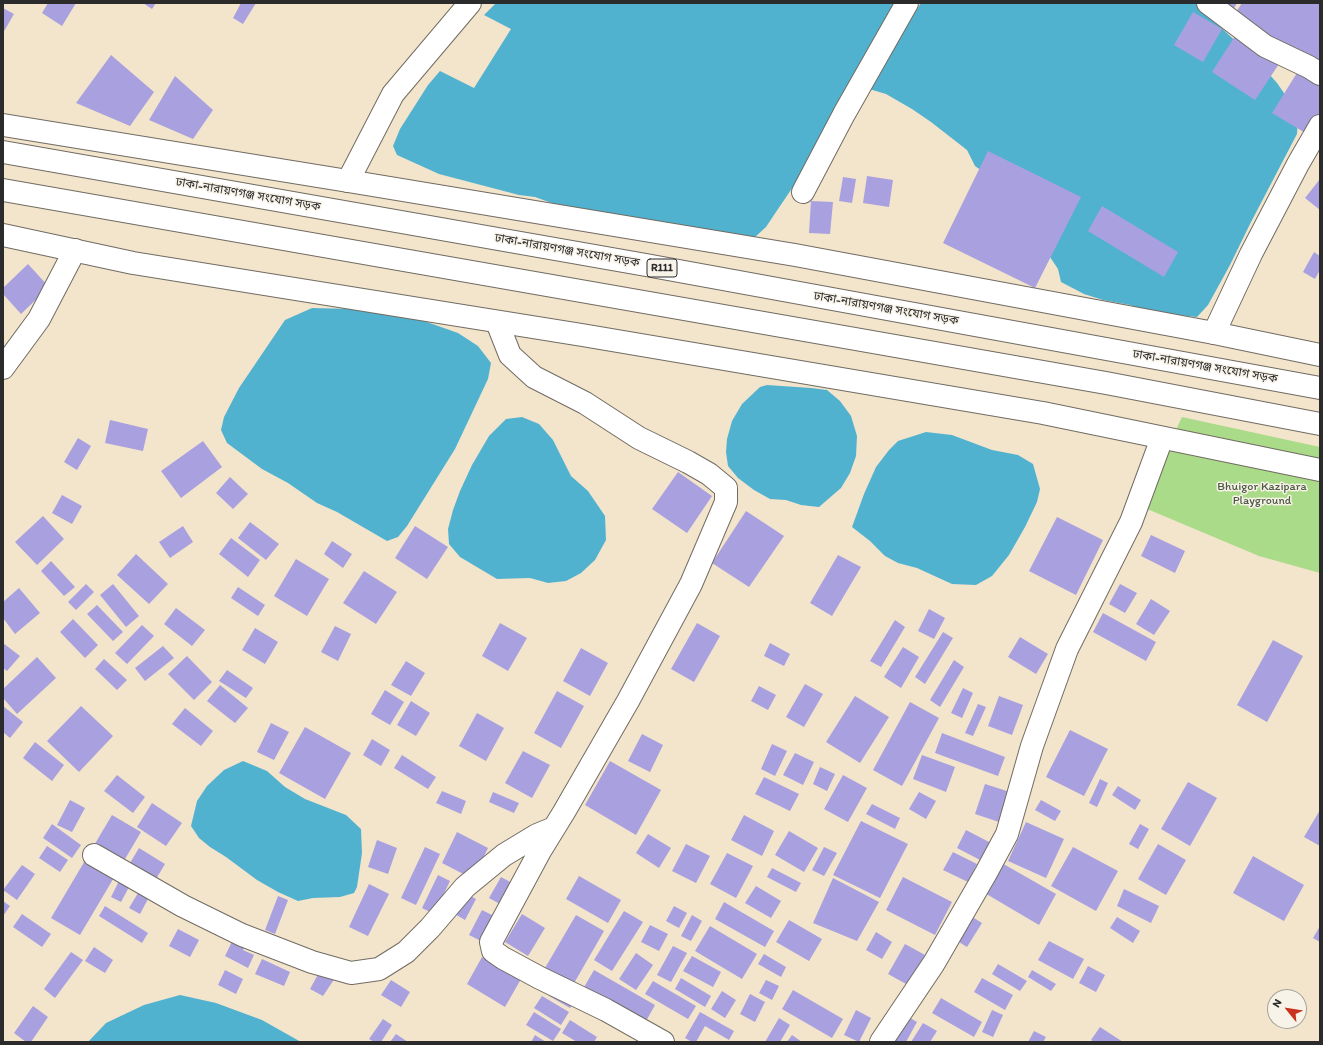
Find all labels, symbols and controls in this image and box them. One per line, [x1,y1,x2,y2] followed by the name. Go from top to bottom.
[175,175,321,215] street label: ঢাকা-নারায়ণগঞ্জ সংযোগ সড়ক
[494,231,640,271] street label: ঢাকা-নারায়ণগঞ্জ সংযোগ সড়ক
[647,259,677,277] road number: R111
[813,289,959,329] street label: ঢাকা-নারায়ণগঞ্জ সংযোগ সড়ক
[1132,347,1278,387] street label: ঢাকা-নারায়ণগঞ্জ সংযোগ সড়ক
[1217,480,1307,508] park label: Bhuigor Kazipara Playground
[1267,989,1307,1029] north arrow
[1270,997,1285,1010] text: N

